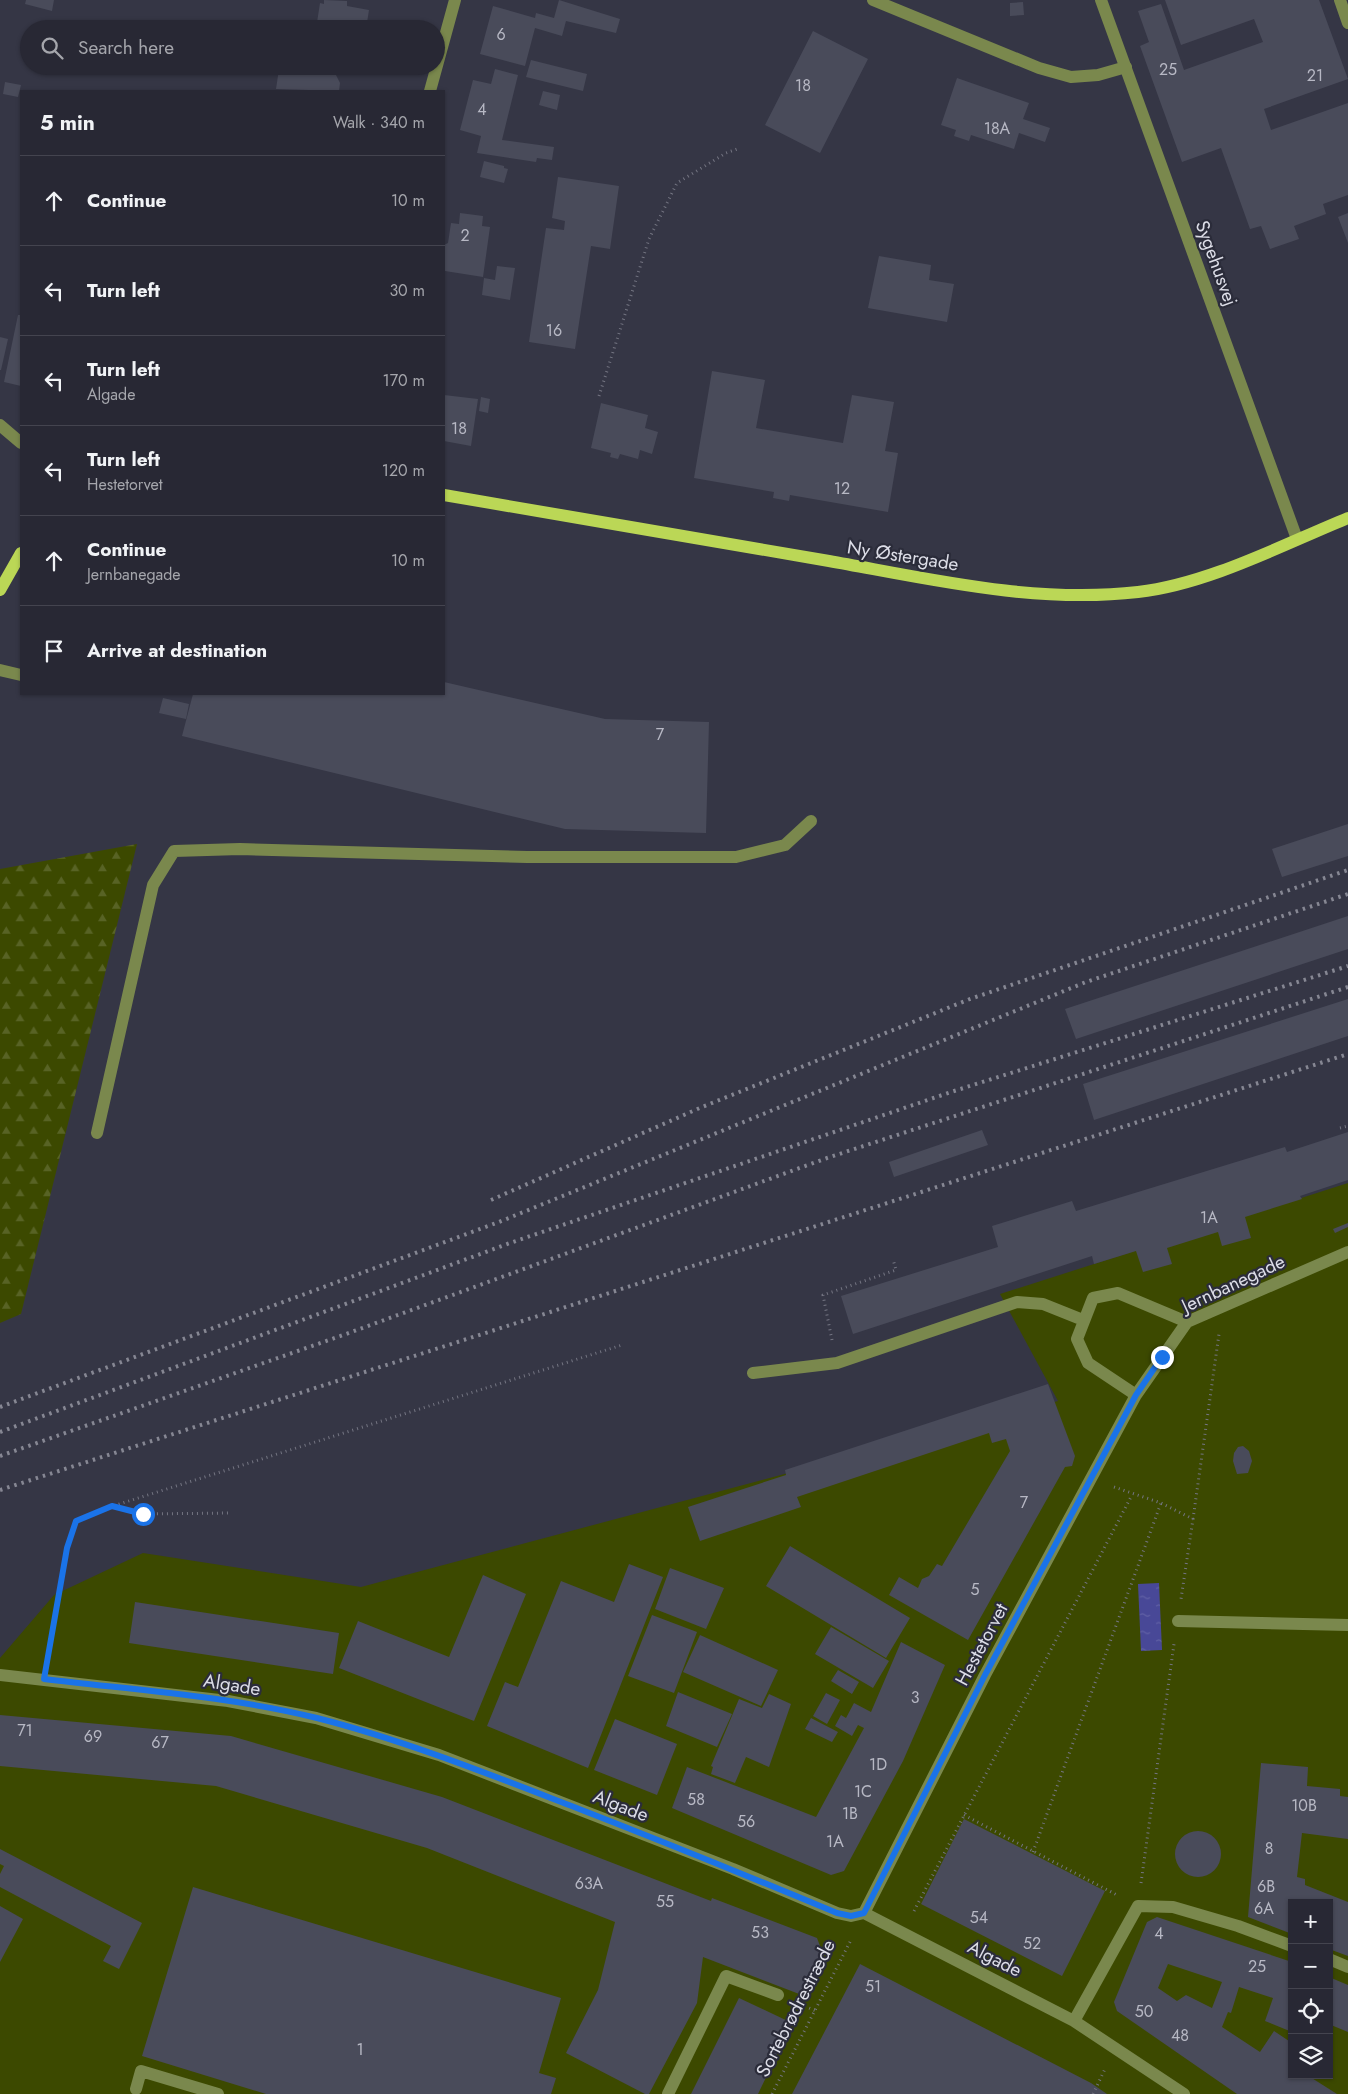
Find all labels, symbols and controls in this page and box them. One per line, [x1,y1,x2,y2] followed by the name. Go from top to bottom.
[20,20,445,75] search box
[496,23,506,46] house number: 6
[38,34,66,62] icon: search
[78,34,174,61] text: Search here
[1159,58,1177,81] house number: 25
[1307,64,1323,87] house number: 21
[795,74,811,97] house number: 18
[477,98,487,121] house number: 4
[40,108,95,138] text: 5 min
[333,111,425,134] text: Walk · 340 m
[984,117,1011,140] house number: 18A
[40,187,68,215] icon: ahead
[87,187,166,214] text: Continue
[391,189,425,212] text: 10 m
[1189,217,1244,310] street label: Sygehusvej
[460,224,470,247] house number: 2
[40,277,68,305] icon: left
[87,277,160,304] text: Turn left
[389,279,425,302] text: 30 m
[546,319,562,342] house number: 16
[87,356,160,383] text: Turn left
[40,367,68,395] icon: left
[383,369,425,392] text: 170 m
[87,383,135,406] text: Algade
[451,417,467,440] house number: 18
[87,446,160,473] text: Turn left
[40,457,68,485] icon: left
[382,459,425,482] text: 120 m
[87,473,163,496] text: Hestetorvet
[834,477,850,500] house number: 12
[845,533,961,578] street label: Ny Østergade
[87,536,166,563] text: Continue
[40,547,68,575] icon: ahead
[391,549,425,572] text: 10 m
[87,563,181,586] text: Jernbanegade
[40,637,68,665] icon: arrive
[87,637,267,664] text: Arrive at destination
[656,723,665,746] house number: 7
[1200,1206,1218,1229] house number: 1A
[1174,1248,1289,1320] street label: Jernbanegade
[1151,1346,1174,1369] route end
[1020,1491,1029,1514] house number: 7
[132,1503,155,1526] route start
[970,1578,980,1601] house number: 5
[948,1598,1015,1690] street label: Hestetorvet
[201,1667,263,1702] street label: Algade
[911,1686,920,1709] house number: 3
[17,1719,33,1742] house number: 71
[84,1725,102,1748] house number: 69
[151,1731,169,1754] house number: 67
[869,1753,887,1776] house number: 1D
[854,1780,872,1803] house number: 1C
[589,1783,653,1828] street label: Algade
[687,1788,705,1811] house number: 58
[1291,1794,1317,1817] house number: 10B
[842,1802,858,1825] house number: 1B
[737,1810,755,1833] house number: 56
[826,1830,844,1853] house number: 1A
[1265,1837,1273,1860] house number: 8
[575,1872,604,1895] house number: 63A
[1257,1875,1275,1898] house number: 6B
[656,1890,674,1913] house number: 55
[1254,1897,1274,1920] house number: 6A
[1288,1899,1333,2079] map controls
[1288,1899,1333,1944] button: +
[970,1906,988,1929] house number: 54
[751,1921,769,1944] house number: 53
[1154,1922,1164,1945] house number: 4
[1023,1932,1041,1955] house number: 52
[963,1933,1027,1984] street label: Algade
[749,1935,842,2082] street label: Sortebrødrestræde
[1288,1944,1333,1989] button: −
[1248,1955,1266,1978] house number: 25
[865,1975,881,1998] house number: 51
[1288,1989,1333,2034] button: locate
[1135,2000,1153,2023] house number: 50
[1171,2024,1189,2047] house number: 48
[1288,2034,1333,2079] button: layers
[356,2038,364,2061] house number: 1

